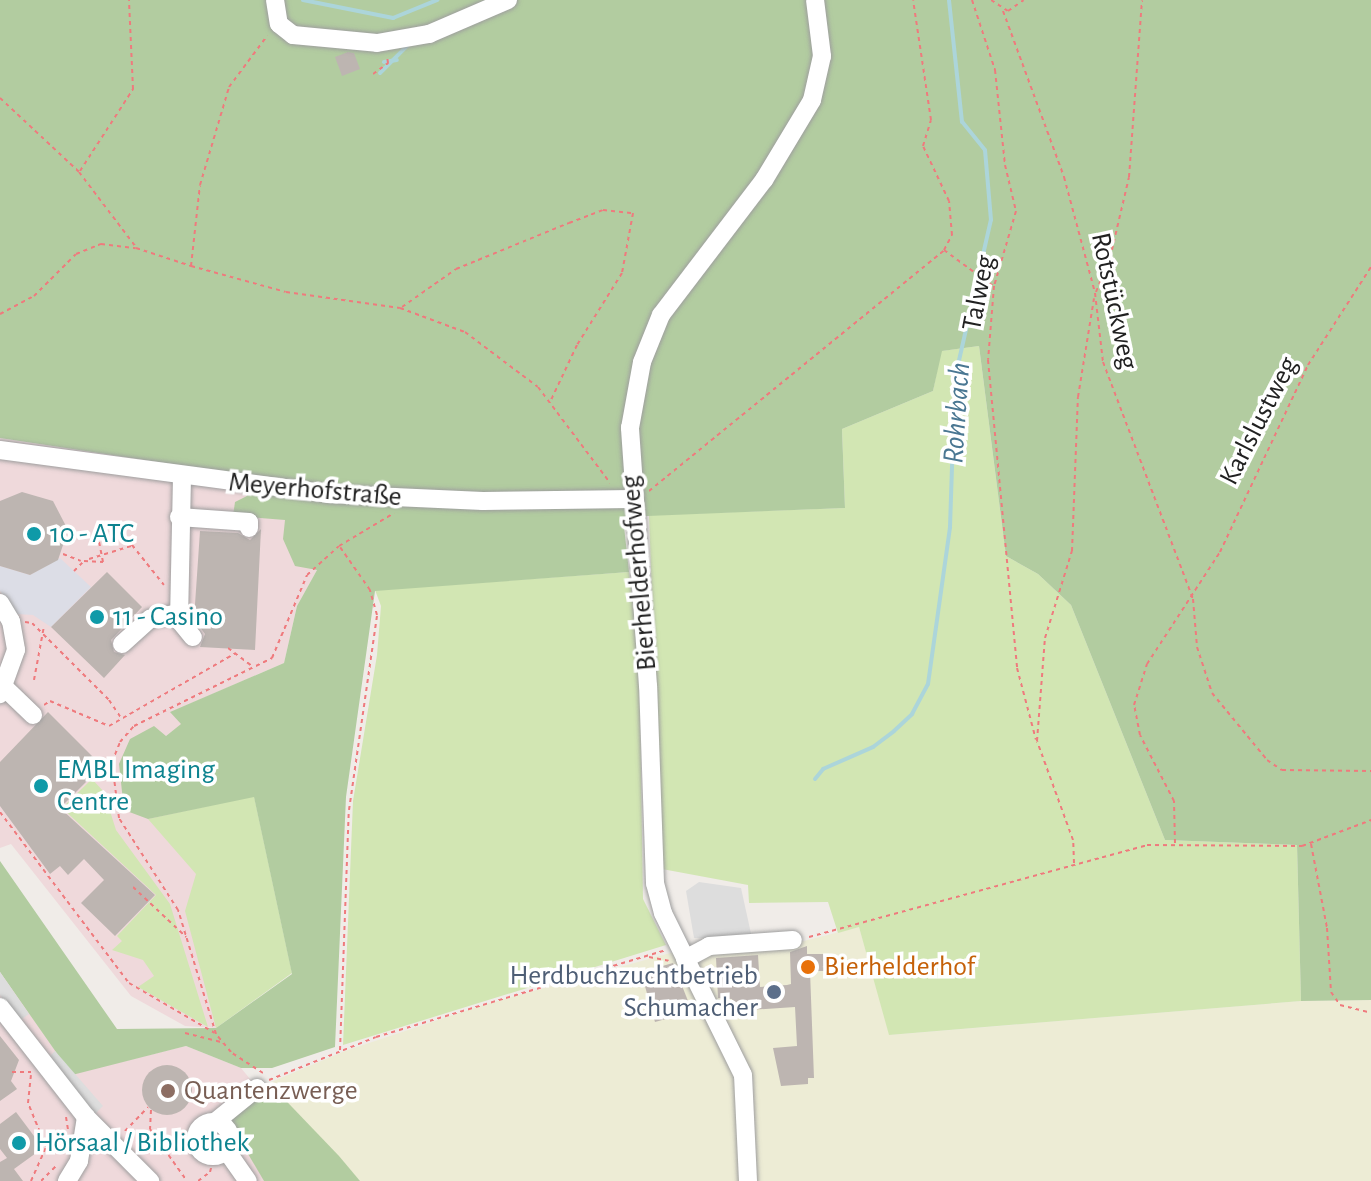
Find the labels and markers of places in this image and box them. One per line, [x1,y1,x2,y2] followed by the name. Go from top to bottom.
[50,517,134,551] place label: 10 - ATC
[25,525,43,543] marker: 10 - ATC
[113,600,223,634] place label: 11 - Casino
[88,608,106,626] marker: 11 - Casino
[57,753,215,819] place label: EMBL Imaging Centre
[32,777,50,795] marker: EMBL Imaging Centre
[824,950,975,984] place label: Bierhelderhof
[799,958,817,976] marker: Bierhelderhof
[510,959,758,1025] place label: Herdbuchzuchtbetrieb Schumacher
[765,983,783,1001] marker: Herdbuchzuchtbetrieb Schumacher
[184,1074,358,1108] place label: Quantenzwerge
[159,1082,177,1100] marker: Quantenzwerge
[35,1126,249,1160] place label: Hörsaal / Bibliothek
[10,1134,28,1152] marker: Hörsaal / Bibliothek

